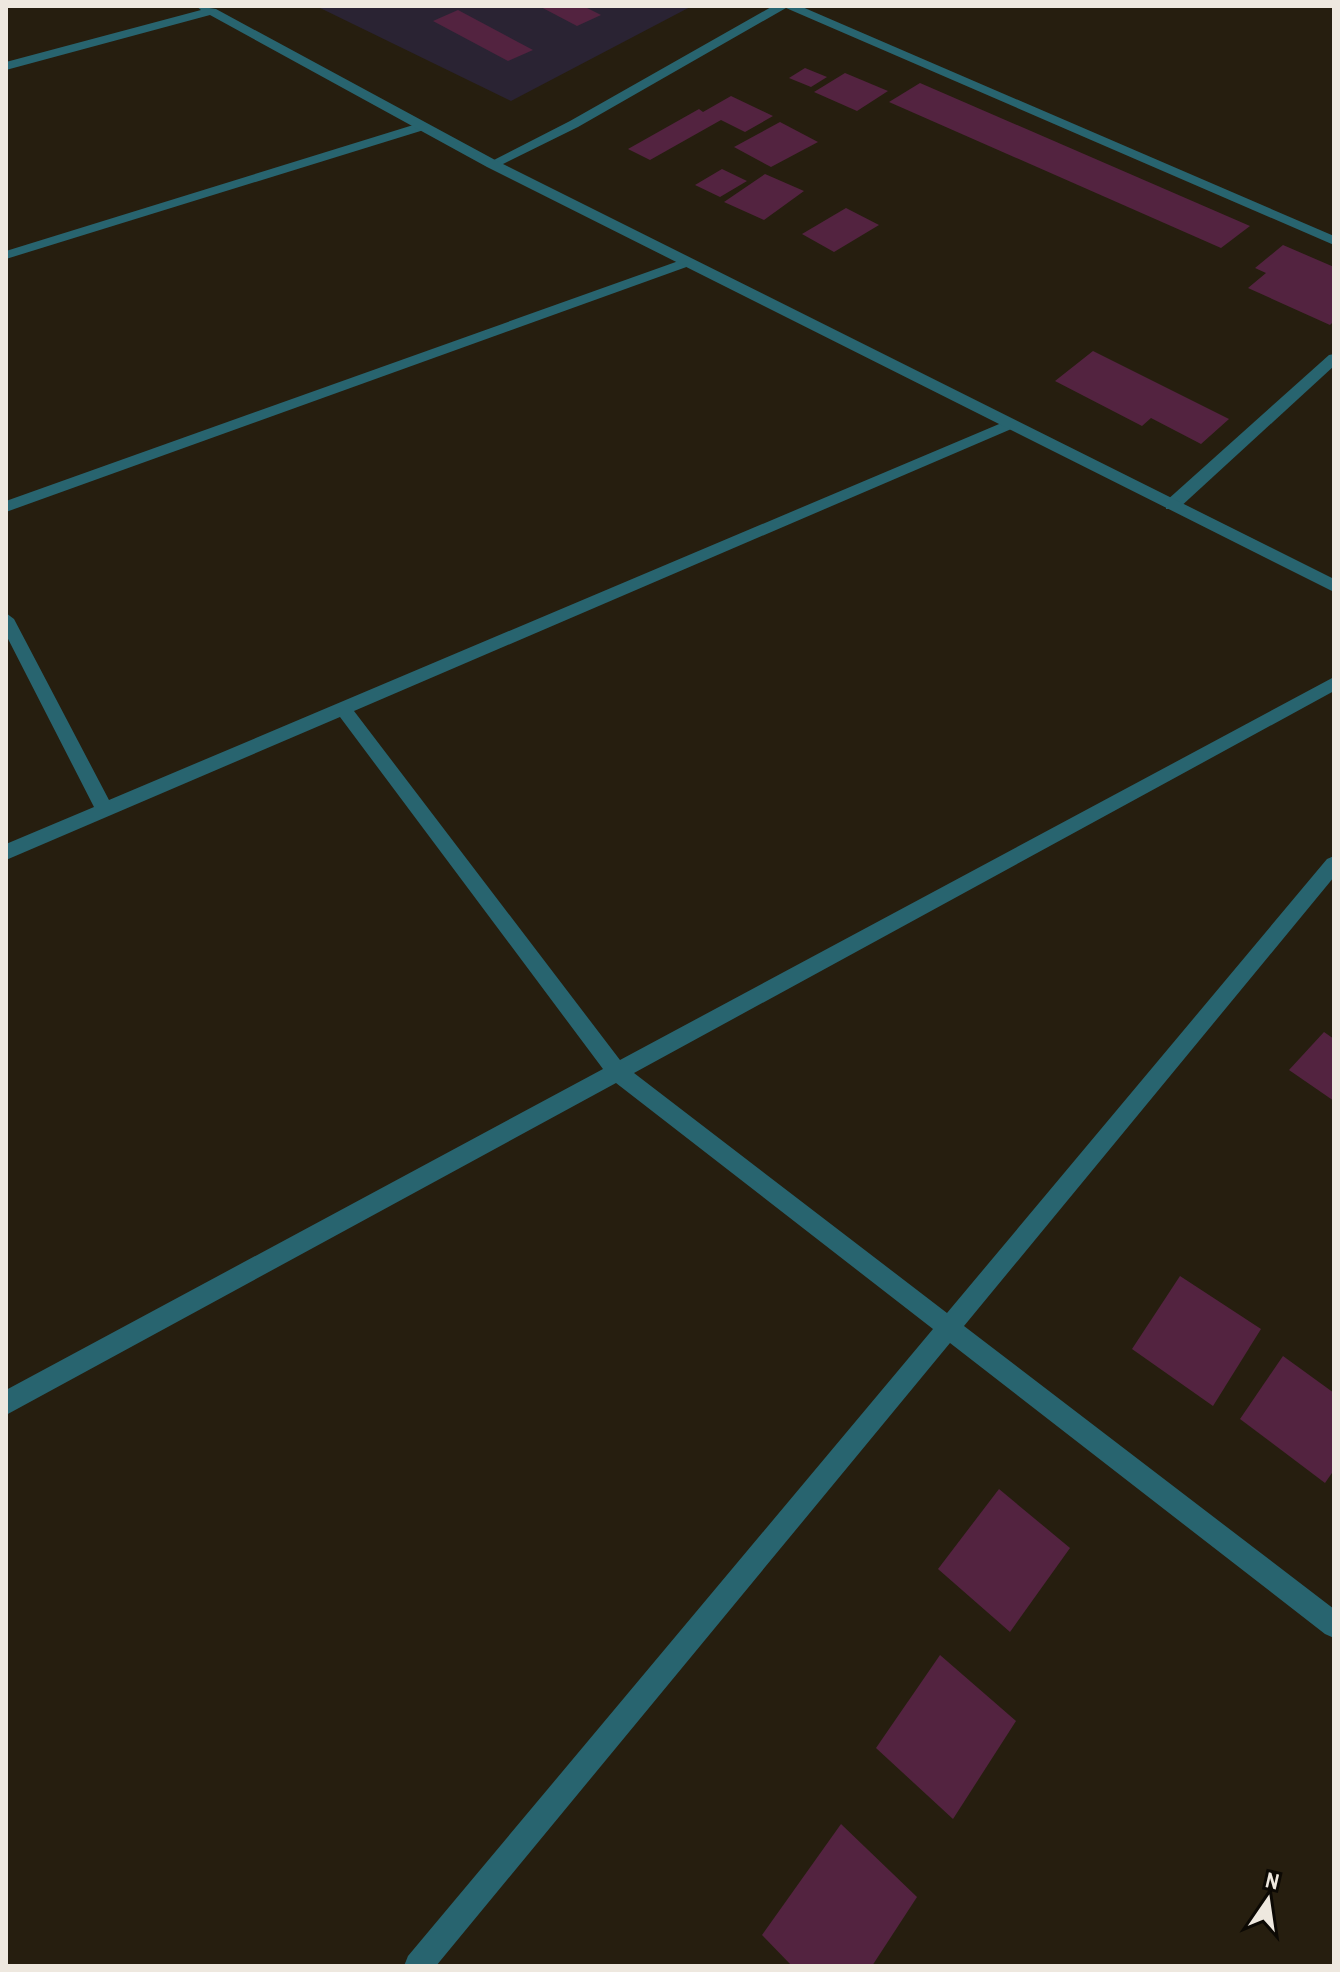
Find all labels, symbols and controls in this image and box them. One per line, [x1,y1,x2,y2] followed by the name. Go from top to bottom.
[1228,1860,1308,1940] north arrow
[1263,1864,1282,1897] text: N

